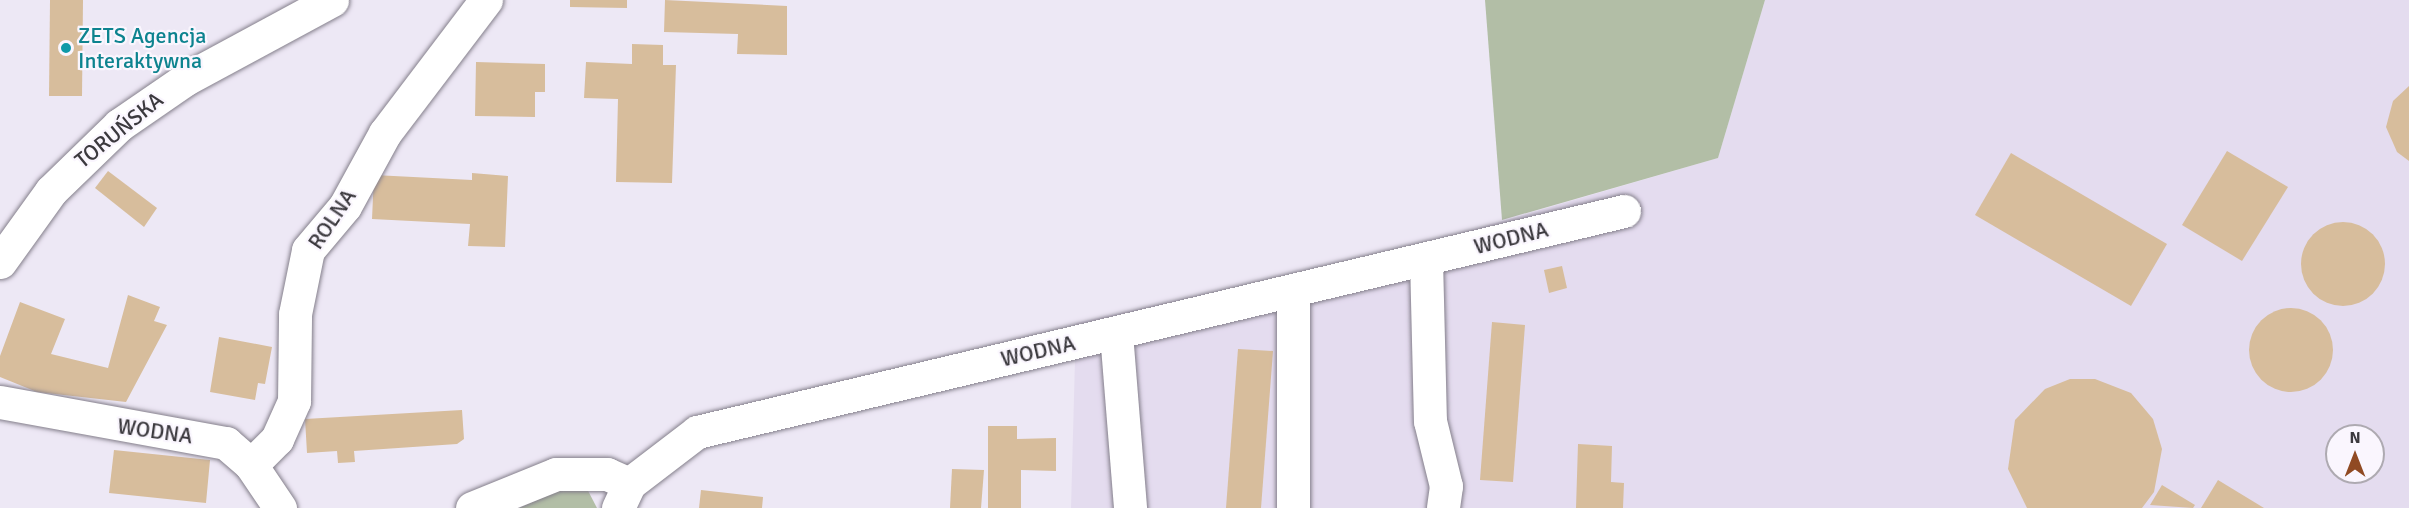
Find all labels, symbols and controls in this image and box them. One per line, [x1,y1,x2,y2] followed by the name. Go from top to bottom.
[78,22,206,74] place label: ZETS Agencja Interaktywna
[59,41,73,55] marker: ZETS Agencja Interaktywna
[69,86,169,174] street label: TORUŃSKA
[302,184,362,254] street label: ROLNA
[1471,216,1551,260] street label: WODNA
[998,330,1078,372] street label: WODNA
[116,413,194,449] street label: WODNA
[2325,424,2385,484] north arrow
[2349,428,2361,448] text: N

